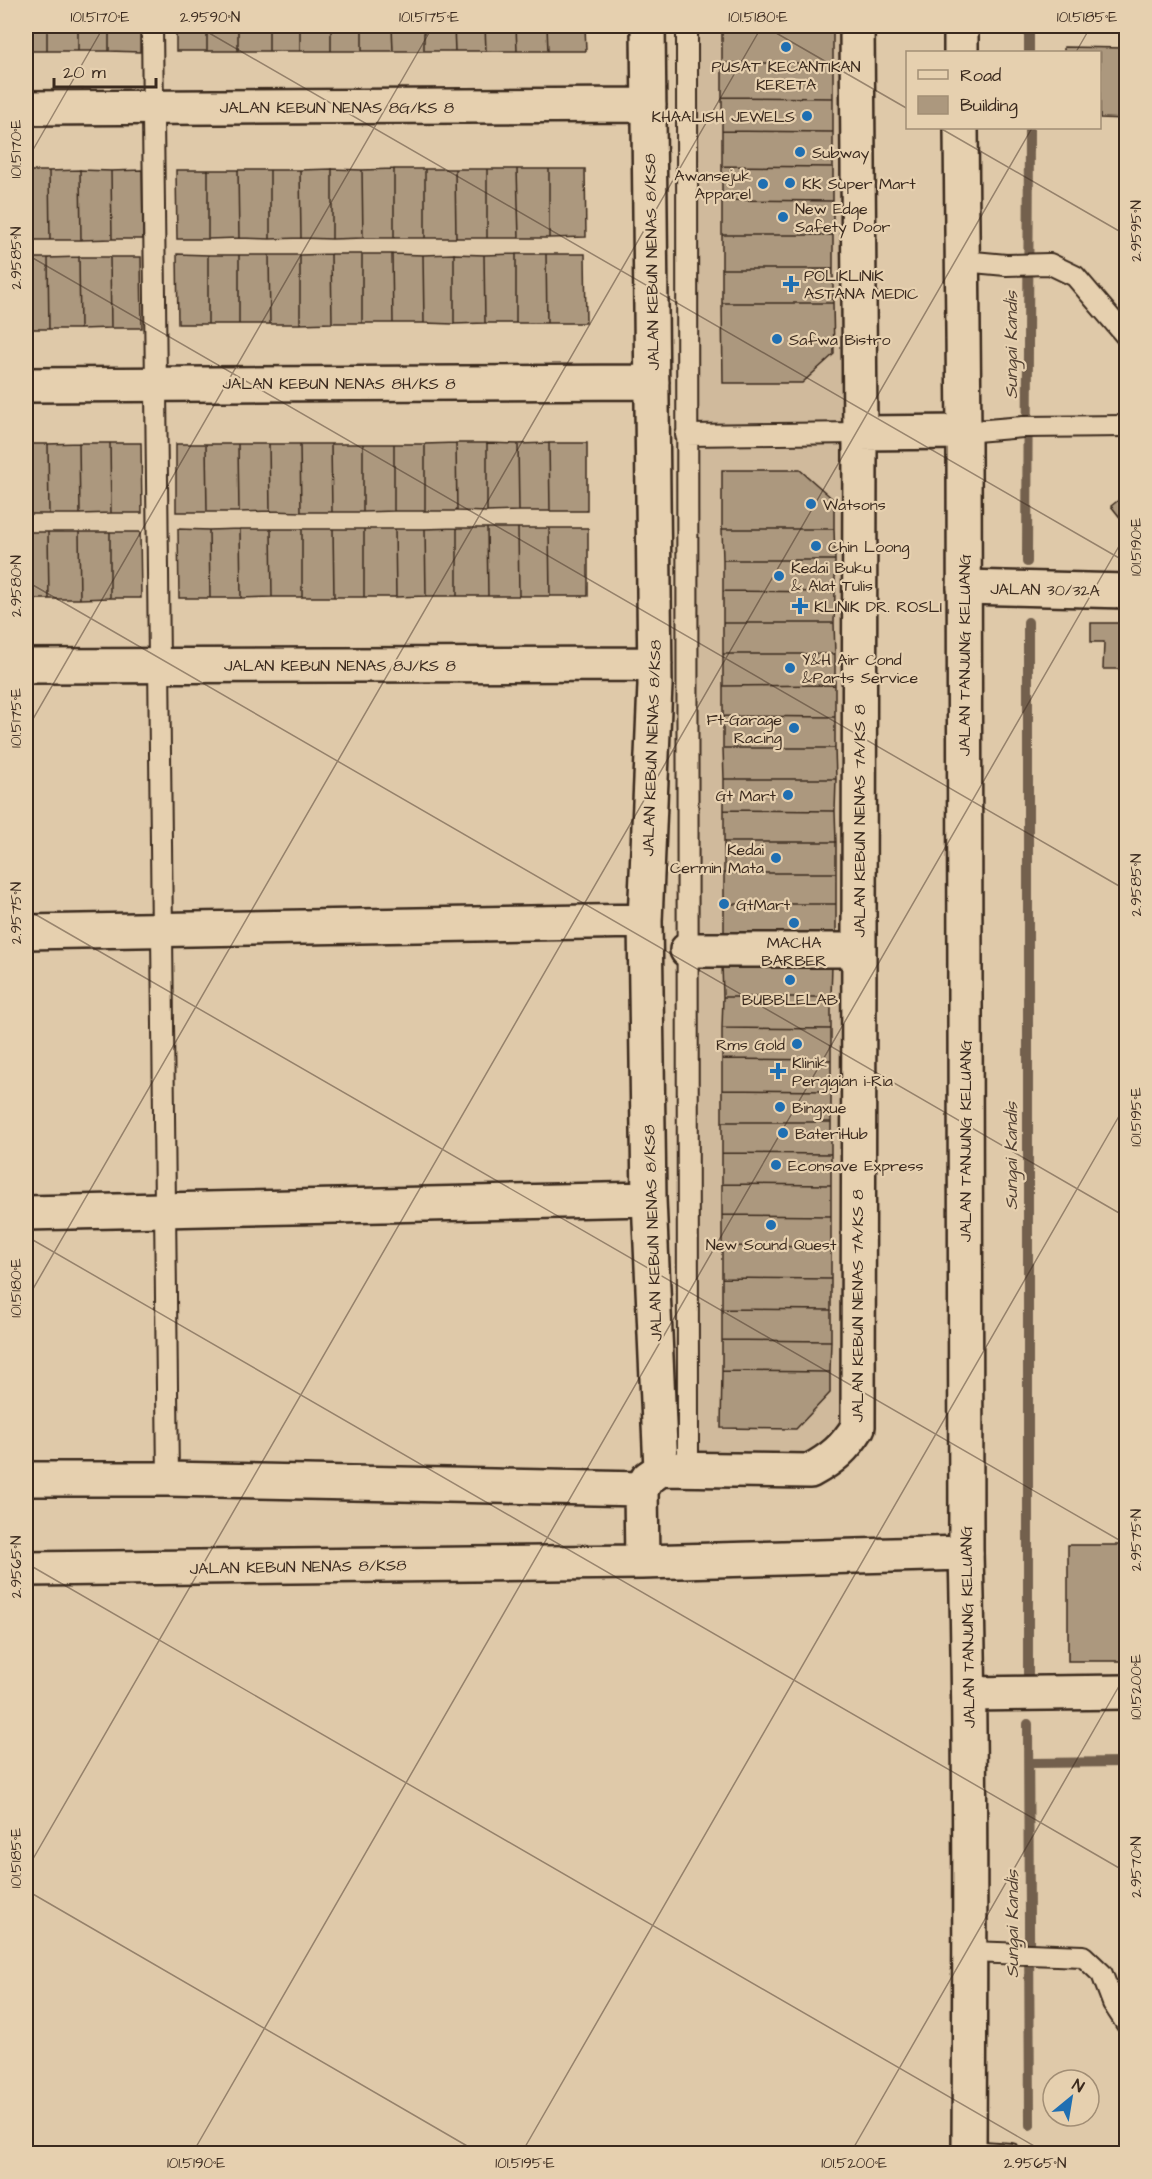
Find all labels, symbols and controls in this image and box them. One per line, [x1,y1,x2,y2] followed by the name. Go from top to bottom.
[71,7,130,28] text: 101.5170°E
[180,7,240,28] text: 2.9590°N
[399,7,459,28] text: 101.5175°E
[728,7,788,28] text: 101.5180°E
[1057,7,1117,28] text: 101.5185°E
[779,40,793,54] marker: PUSAT KECANTIKAN KERETA
[54,51,156,89] scale bar
[906,51,1101,129] legend
[711,56,861,96] place label: PUSAT KECANTIKAN KERETA
[63,60,106,85] text: 20 m
[960,63,1001,88] text: Road
[960,93,1018,119] text: Building
[220,97,454,119] street label: JALAN KEBUN NENAS 8G/KS 8
[651,106,795,128] place label: KHAALISH JEWELS
[800,109,814,123] marker: KHAALISH JEWELS
[6,119,27,178] text: 101.5170°E
[812,142,869,165] place label: Subway
[793,145,807,159] marker: Subway
[639,153,665,371] street label: JALAN KEBUN NENAS 8/KS8
[674,165,751,205] place label: Awansejuk Apparel
[802,173,916,195] place label: KK Super Mart
[783,176,797,190] marker: KK Super Mart
[756,177,770,191] marker: Awansejuk Apparel
[795,198,891,239] place label: New Edge Safety Door
[1126,200,1147,262] text: 2.9595°N
[776,210,790,224] marker: New Edge Safety Door
[6,227,27,289] text: 2.9585°N
[804,265,918,305] place label: POLIKLINIK ASTANA MEDIC
[782,275,800,293] marker: POLIKLINIK ASTANA MEDIC
[999,290,1025,399] water label: Sungai Kandis
[789,329,891,351] place label: Safwa Bistro
[770,332,784,346] marker: Safwa Bistro
[223,373,456,395] street label: JALAN KEBUN NENAS 8H/KS 8
[823,494,886,516] place label: Watsons
[804,497,818,511] marker: Watsons
[1126,518,1147,576] text: 101.5190°E
[828,536,909,559] place label: Chin Loong
[809,539,823,553] marker: Chin Loong
[954,554,976,756] street label: JALAN TANJUNG KELUANG
[6,555,27,617] text: 2.9580°N
[791,557,873,597] place label: Kedai Buku & Alat Tulis
[772,569,786,583] marker: Kedai Buku & Alat Tulis
[990,578,1100,602] street label: JALAN 30/32A
[814,596,942,618] place label: KLINIK DR. ROSLI
[791,597,809,615] marker: KLINIK DR. ROSLI
[637,639,667,857] street label: JALAN KEBUN NENAS 8/KS8
[802,649,918,689] place label: Y&H Air Cond &Parts Service
[224,655,456,677] street label: JALAN KEBUN NENAS 8J/KS 8
[783,661,797,675] marker: Y&H Air Cond &Parts Service
[6,688,27,748] text: 101.5175°E
[849,704,871,938] street label: JALAN KEBUN NENAS 7A/KS 8
[706,709,782,750] place label: Ft-Garage Racing
[787,721,801,735] marker: Ft-Garage Racing
[715,785,777,807] place label: Gt Mart
[781,788,795,802] marker: Gt Mart
[670,839,765,879] place label: Kedai Cermin Mata
[769,851,783,865] marker: Kedai Cermin Mata
[1126,854,1147,916] text: 2.9585°N
[6,882,27,944] text: 2.9575°N
[736,894,791,916] place label: GtMart
[717,897,731,911] marker: GtMart
[787,916,801,930] marker: MACHA BARBER
[761,932,827,972] place label: MACHA BARBER
[783,973,797,987] marker: BUBBLELAB
[742,989,839,1011] place label: BUBBLELAB
[716,1034,785,1056] place label: Rms Gold
[790,1037,804,1051] marker: Rms Gold
[955,1040,977,1242] street label: JALAN TANJUNG KELUANG
[792,1052,893,1093] place label: Klinik Pergigian i-Ria
[769,1062,787,1080] marker: Klinik Pergigian i-Ria
[1126,1087,1147,1147] text: 101.5195°E
[792,1097,847,1120] place label: Bingxue
[773,1100,787,1114] marker: Bingxue
[999,1101,1025,1210] water label: Sungai Kandis
[795,1123,868,1145] place label: BateriHub
[638,1124,668,1342] street label: JALAN KEBUN NENAS 8/KS8
[776,1126,790,1140] marker: BateriHub
[788,1155,924,1177] place label: Econsave Express
[769,1158,783,1172] marker: Econsave Express
[847,1189,869,1423] street label: JALAN KEBUN NENAS 7A/KS 8
[764,1218,778,1232] marker: New Sound Quest
[706,1234,837,1256] place label: New Sound Quest
[6,1258,27,1318] text: 101.5180°E
[1126,1509,1147,1571] text: 2.9575°N
[955,1526,981,1728] street label: JALAN TANJUNG KELUANG
[6,1536,27,1598] text: 2.9565°N
[189,1554,407,1580] street label: JALAN KEBUN NENAS 8/KS8
[1126,1654,1147,1720] text: 101.5200°E
[6,1828,27,1888] text: 101.5185°E
[1126,1836,1147,1898] text: 2.9570°N
[1000,1869,1026,1978] water label: Sungai Kandis
[1041,2068,1101,2128] north arrow
[1068,2074,1088,2098] text: N
[167,2153,225,2174] text: 101.5190°E
[495,2153,555,2174] text: 101.5195°E
[821,2153,887,2174] text: 101.5200°E
[1004,2153,1066,2174] text: 2.9565°N

